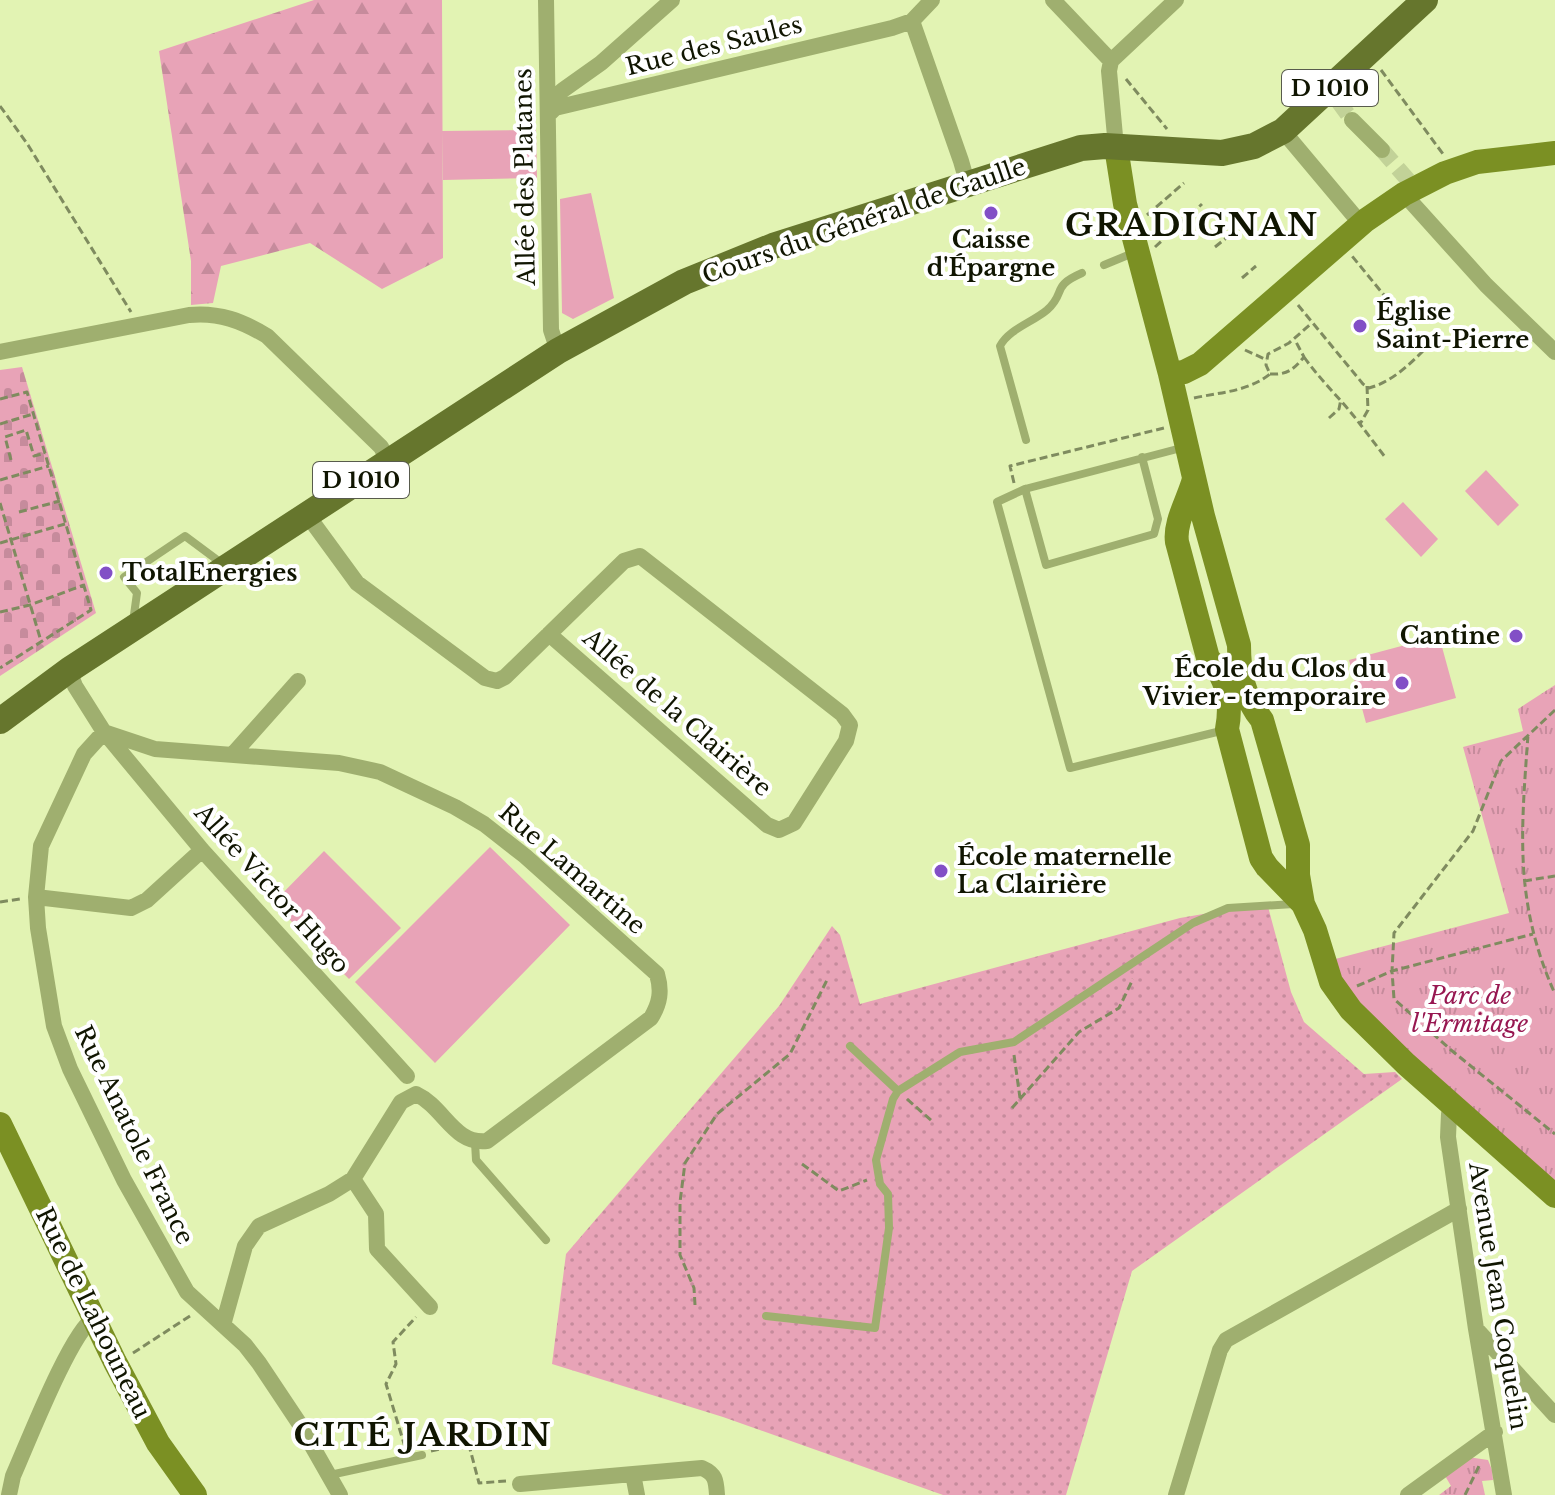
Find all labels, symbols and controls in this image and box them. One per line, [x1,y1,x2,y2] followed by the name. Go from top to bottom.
[623,10,805,81] street label: Rue des Saules
[508,68,541,287] street label: Allée des Platanes
[1282,70,1378,106] road number: D 1010
[698,151,1029,290] street label: Cours du Général de Gaulle
[982,204,1000,222] marker: Caisse d'Épargne
[1065,205,1319,245] district label: GRADIGNAN
[927,225,1055,282] place label: Caisse d'Épargne
[1376,297,1529,354] place label: Église Saint-Pierre
[1351,317,1369,335] marker: Église Saint-Pierre
[313,462,409,498] road number: D 1010
[122,558,298,587] place label: TotalEnergies
[97,564,115,582] marker: TotalEnergies
[1400,621,1500,650] place label: Cantine
[577,622,777,802] street label: Allée de la Clairière
[1507,627,1525,645] marker: Cantine
[1142,654,1386,711] place label: École du Clos du Vivier - temporaire
[1393,674,1411,692] marker: École du Clos du Vivier - temporaire
[188,797,356,979] street label: Allée Victor Hugo
[493,797,651,940] street label: Rue Lamartine
[957,842,1172,899] place label: École maternelle La Clairière
[932,862,950,880] marker: École maternelle La Clairière
[1412,981,1528,1038] park label: Parc de l'Ermitage
[69,1021,200,1249] street label: Rue Anatole France
[1463,1159,1534,1432] street label: Avenue Jean Coquelin
[30,1203,157,1423] street label: Rue de Lahouneau
[294,1415,553,1455] district label: CITÉ JARDIN

